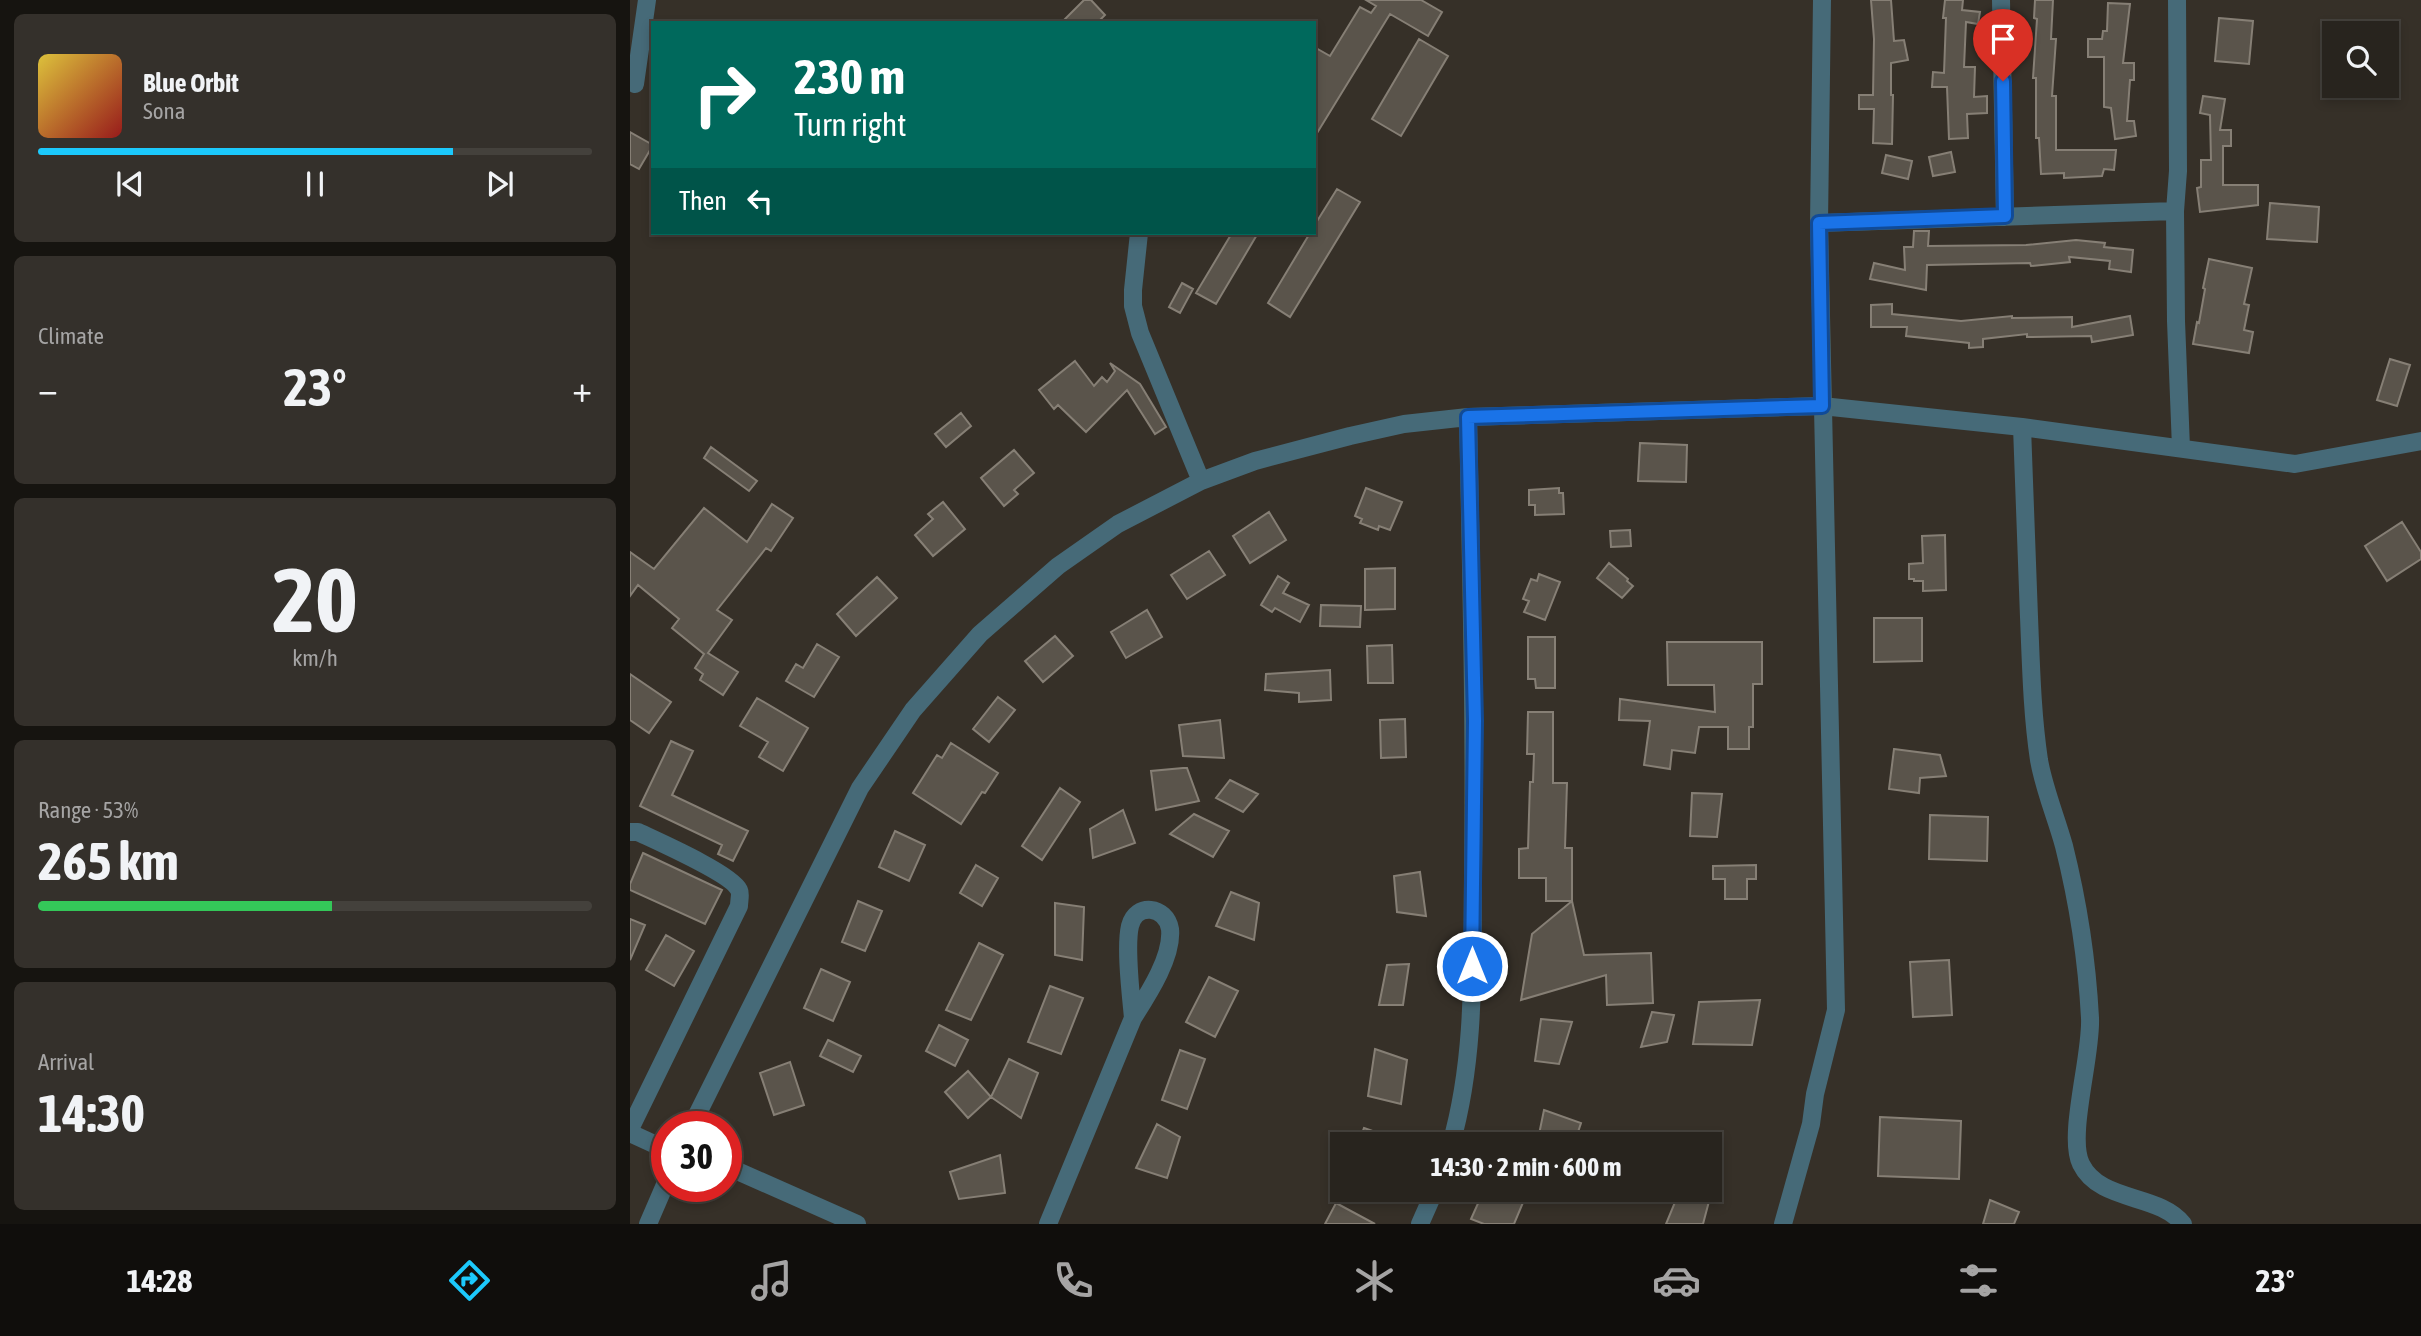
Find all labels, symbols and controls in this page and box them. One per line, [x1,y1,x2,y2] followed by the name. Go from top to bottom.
[1973,9,2033,81] pin
[1984,20,2022,58] icon: arrive
[2322,21,2399,98] map controls
[2322,21,2399,98] button: search
[794,48,905,104] text: 230 m
[679,49,770,140] icon: right
[143,68,239,98] text: Blue Orbit
[143,98,185,124] text: Sona
[794,106,907,143] text: Turn right
[111,165,149,203] icon: previous
[296,165,334,203] icon: pause
[481,165,519,203] icon: next
[741,182,779,220] icon: left
[679,186,727,216] text: Then
[38,323,104,349] text: Climate
[283,357,347,417] text: 23°
[38,367,58,410] text: −
[572,367,592,410] text: +
[272,547,358,651] text: 20
[292,645,338,671] text: km/h
[38,797,138,823] text: Range · 53%
[38,831,179,891] text: 265 km
[1435,929,1509,1003] position arrow
[38,1049,94,1075] text: Arrival
[38,1083,145,1143] text: 14:30
[651,1111,742,1202] speed limit sign: 30
[1431,1152,1621,1182] text: 14:30 · 2 min · 600 m
[445,1256,494,1305] icon: directions
[747,1256,796,1305] icon: music
[1049,1256,1098,1305] icon: phone
[1350,1256,1399,1305] icon: climate
[1652,1256,1701,1305] icon: car
[1954,1256,2003,1305] icon: filters
[126,1262,192,1299] text: 14:28
[2256,1262,2295,1299] text: 23°

